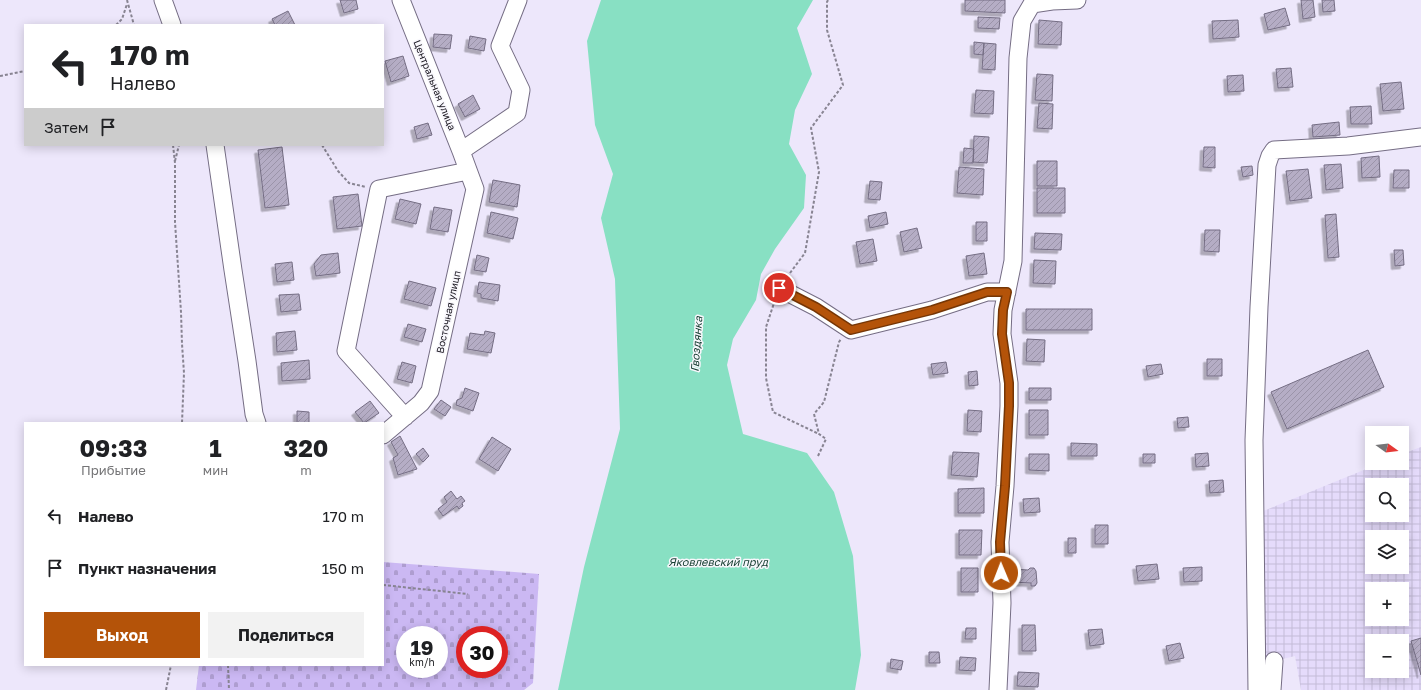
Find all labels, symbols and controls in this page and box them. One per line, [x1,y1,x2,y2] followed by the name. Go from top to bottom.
[110,38,189,71] text: 170 m
[411,38,459,132] street label: Центральная улица
[44,40,96,92] icon: left
[110,72,176,94] text: Налево
[97,116,119,138] icon: arrive
[44,118,89,136] text: Затем
[433,270,463,354] street label: Восточная улицп
[762,271,796,305] pin
[768,277,790,299] icon: arrive
[688,315,704,372] water label: Гвоздянка
[1365,426,1409,470] north arrow
[1365,426,1409,678] map controls
[80,433,147,462] text: 09:33
[209,433,222,462] text: 1
[284,433,328,462] text: 320
[81,462,146,478] text: Прибытие
[203,462,228,478] text: мин
[300,462,312,478] text: m
[1365,478,1409,522] button: search
[44,505,66,527] icon: left
[78,507,134,525] text: Налево
[322,507,364,525] text: 170 m
[1365,530,1409,574] button: layers
[980,552,1022,594] position arrow
[668,555,769,569] water label: Яковлевский пруд
[44,557,66,579] icon: arrive
[78,559,216,577] text: Пункт назначения
[322,559,364,577] text: 150 m
[1365,582,1409,626] button: +
[44,612,200,658] button: Выход
[208,612,364,658] button: Поделиться
[456,626,508,678] speed limit sign: 30
[1365,634,1409,678] button: −
[410,635,433,659] text: 19
[409,656,435,668] text: km/h

